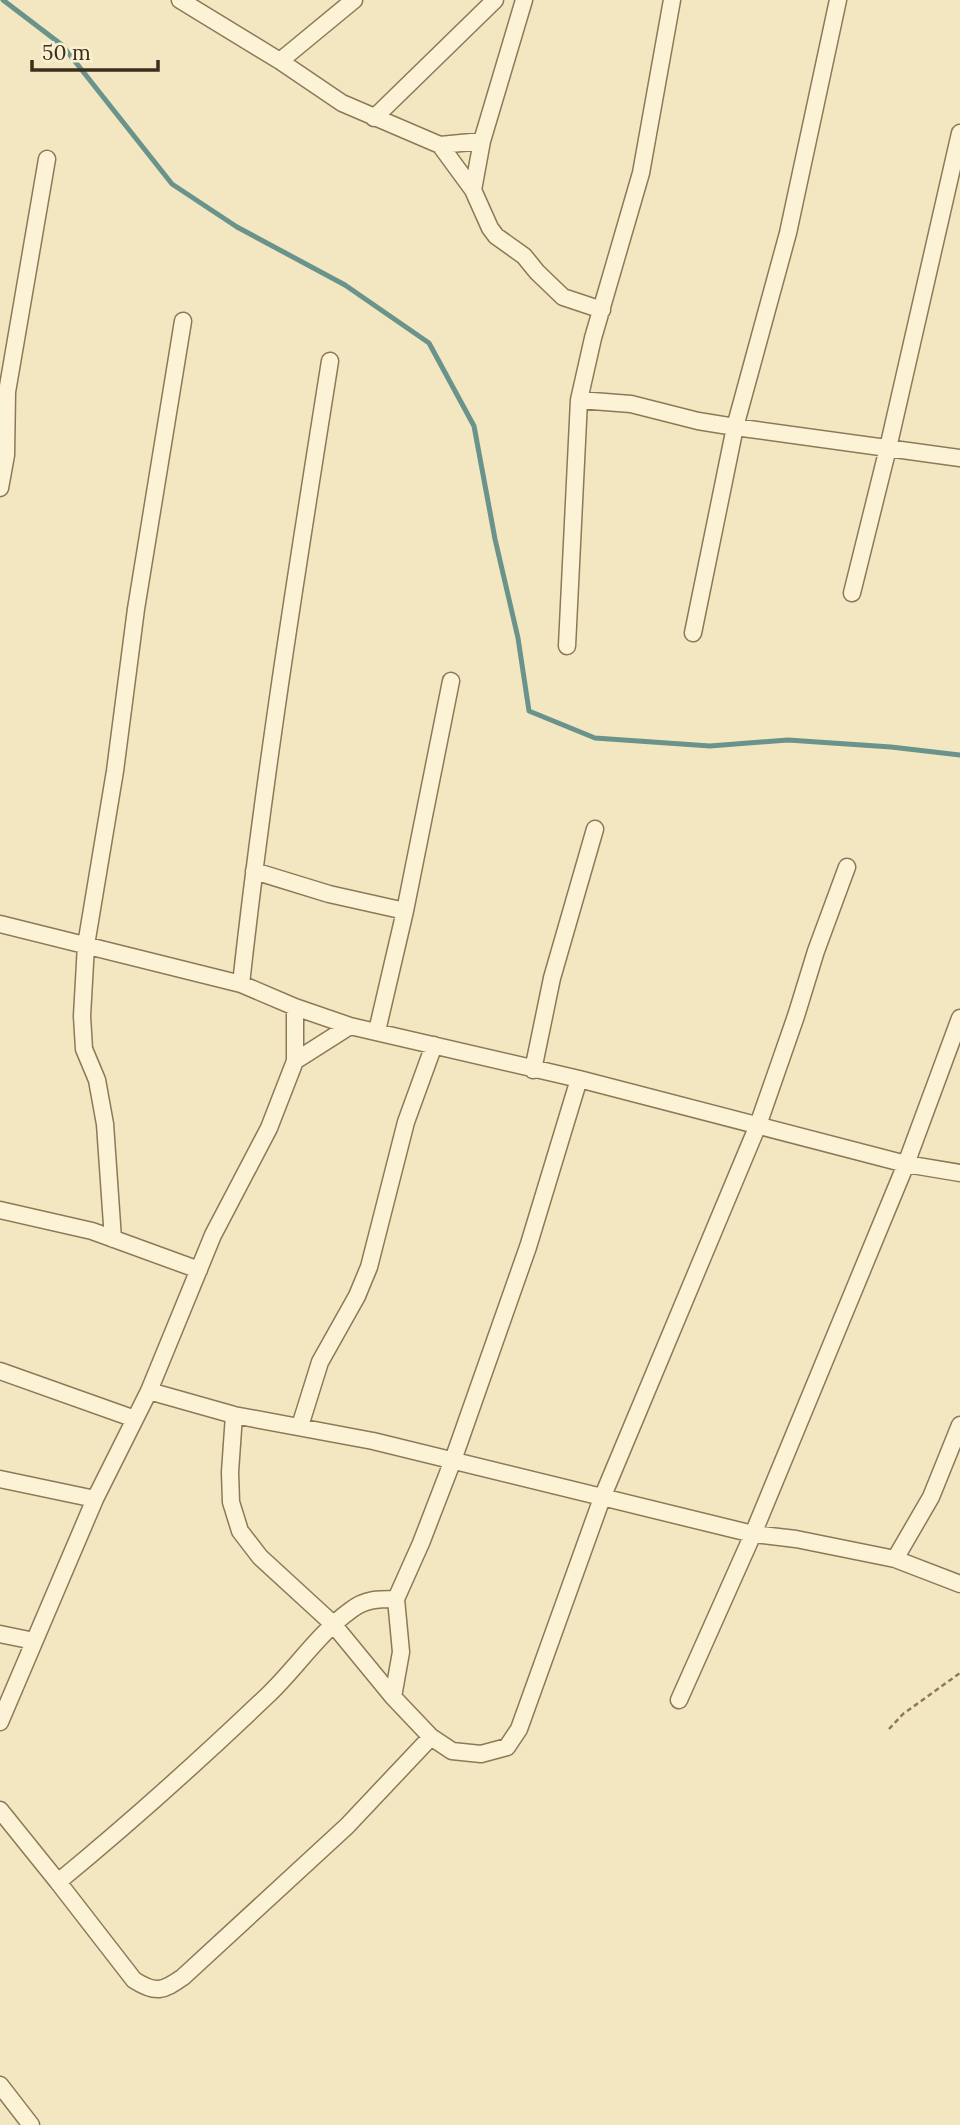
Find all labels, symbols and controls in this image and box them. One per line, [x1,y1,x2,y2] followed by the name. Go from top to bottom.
[32,28,158,72] scale bar
[42,39,91,66] text: 50 m

